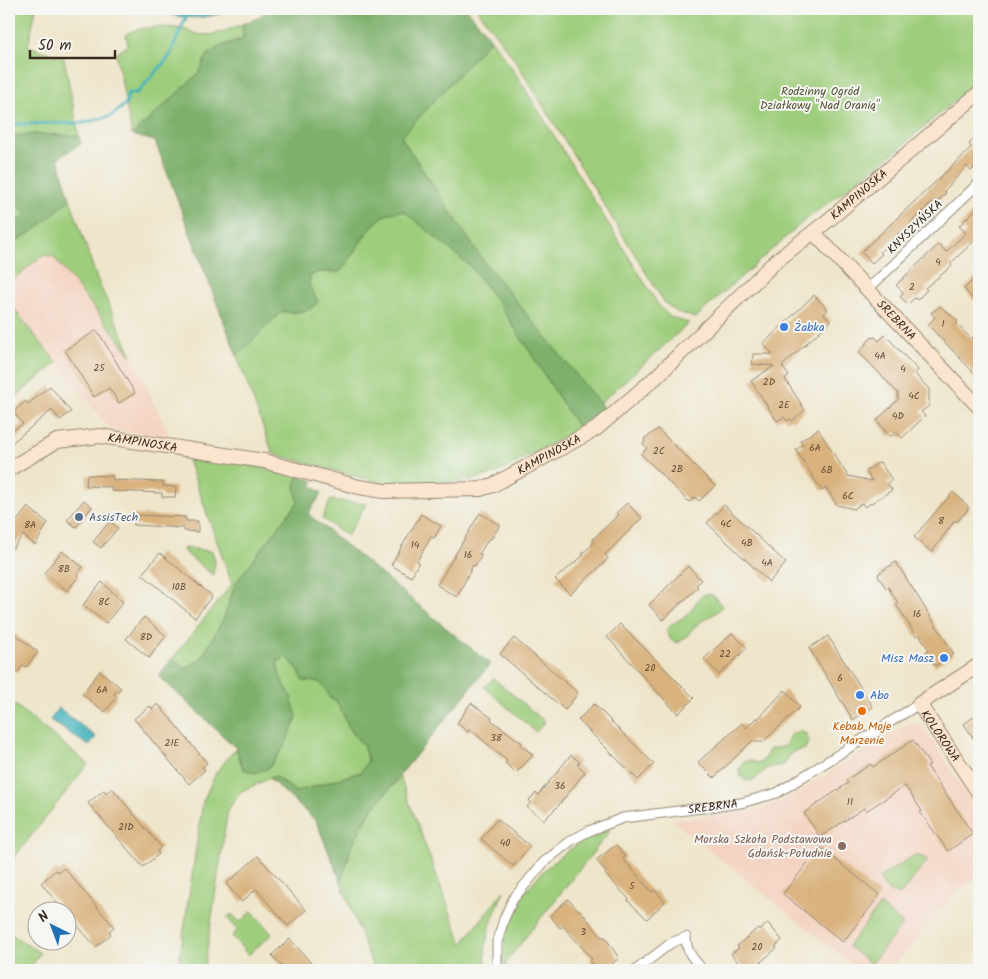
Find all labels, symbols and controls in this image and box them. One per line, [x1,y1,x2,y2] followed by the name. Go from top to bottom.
[30,28,115,60] scale bar
[38,34,72,58] text: 50 m
[760,82,880,115] park label: Rodzinny Ogród Działkowy "Nad Oranią"
[826,164,892,224] street label: KAMPINOSKA
[883,195,947,259] street label: KNYSZYŃSKA
[935,254,941,270] house number: 4
[909,279,915,295] house number: 2
[872,295,921,345] street label: SREBRNA
[941,316,945,332] house number: 1
[794,318,825,337] place label: Żabka
[778,321,790,333] marker: Żabka
[874,348,886,364] house number: 4A
[93,360,105,376] house number: 25
[900,361,906,377] house number: 4
[763,374,776,390] house number: 2D
[908,388,920,404] house number: 4C
[778,397,791,413] house number: 2E
[892,408,905,424] house number: 4D
[106,428,179,457] street label: KAMPINOSKA
[514,429,585,480] street label: KAMPINOSKA
[809,440,821,456] house number: 6A
[653,443,665,459] house number: 2C
[671,461,683,477] house number: 2B
[821,462,833,478] house number: 6B
[842,488,854,504] house number: 6C
[89,508,138,527] place label: AssisTech
[73,511,85,523] marker: AssisTech
[938,513,945,529] house number: 8
[720,516,732,532] house number: 4C
[24,517,36,533] house number: 8A
[741,535,753,551] house number: 4B
[411,537,420,553] house number: 14
[464,547,472,563] house number: 16
[761,555,773,571] house number: 4A
[58,561,70,577] house number: 8B
[172,579,186,595] house number: 10B
[98,594,110,610] house number: 8C
[913,606,921,622] house number: 16
[140,629,153,645] house number: 8D
[719,646,731,662] house number: 22
[881,649,934,668] place label: Misz Masz
[938,652,950,664] marker: Misz Masz
[645,660,655,676] house number: 20
[837,670,843,686] house number: 6
[96,682,108,698] house number: 6A
[870,686,889,705] place label: Abo
[854,689,866,701] marker: Abo
[856,705,868,717] marker: Kebab Moje Marzenie
[916,706,965,766] street label: KOLOROWA
[833,717,892,750] place label: Kebab Moje Marzenie
[490,730,503,746] house number: 38
[165,735,181,751] house number: 21E
[554,778,566,794] house number: 36
[687,794,739,819] street label: SREBRNA
[847,794,853,810] house number: 11
[118,819,134,835] house number: 21D
[694,830,833,863] place label: Morska Szkoła Podstawowa Gdańsk-Południe
[500,835,510,851] house number: 40
[836,840,848,852] marker: Morska Szkoła Podstawowa Gdańsk-Południe
[629,878,635,894] house number: 5
[28,902,78,952] north arrow
[33,906,55,928] text: N
[580,924,586,940] house number: 3
[752,939,762,955] house number: 20

